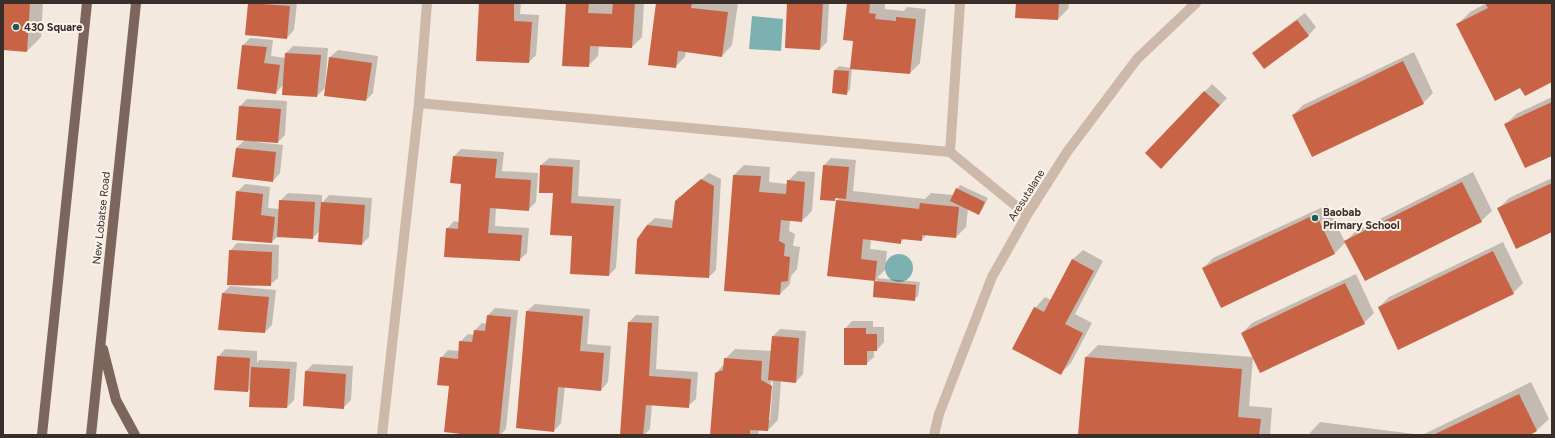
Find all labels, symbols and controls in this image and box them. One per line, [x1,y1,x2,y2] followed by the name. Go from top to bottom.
[24,21,82,34] place label: 430 Square
[11,22,21,32] marker: 430 Square
[1005,167,1047,223] street label: Aresutalane
[90,171,113,265] street label: New Lobatse Road
[1323,206,1400,232] place label: Baobab Primary School
[1310,213,1320,223] marker: Baobab Primary School

